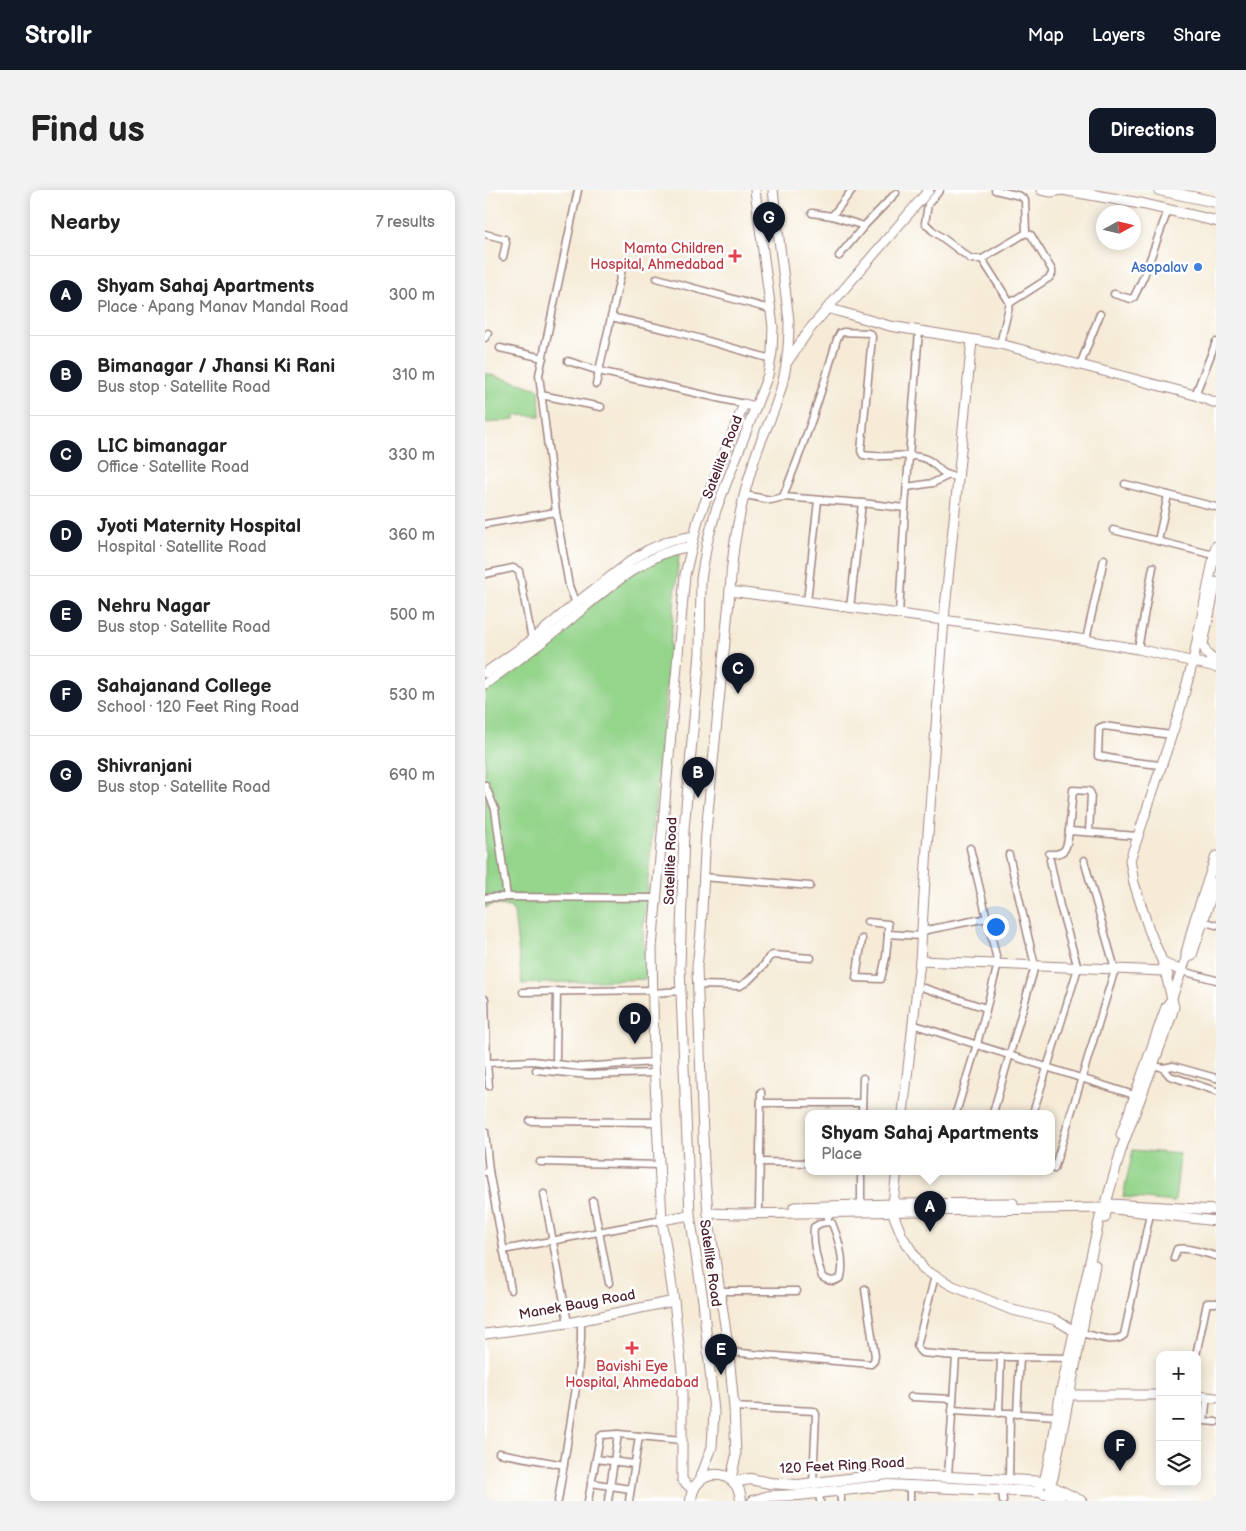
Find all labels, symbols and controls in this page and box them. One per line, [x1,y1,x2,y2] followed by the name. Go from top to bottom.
[25,21,92,50] text: Strollr
[1028,25,1064,46] text: Map
[1092,25,1145,46] text: Layers
[1173,25,1221,46] text: Share
[1089,108,1216,153] button: Directions
[30,109,145,152] text: Find us
[753,202,785,243] pin: G
[1096,205,1141,250] north arrow
[50,210,120,235] text: Nearby
[376,213,435,232] text: 7 results
[590,240,724,273] place label: Mamta Children Hospital, Ahmedabad
[728,249,742,263] marker: Mamta Children Hospital, Ahmedabad
[1131,259,1188,276] place label: Asopalav
[1192,261,1204,273] marker: Asopalav
[97,275,314,298] text: Shyam Sahaj Apartments
[61,286,71,305] text: A
[389,286,435,305] text: 300 m
[97,298,348,317] text: Place · Apang Manav Mandal Road
[97,355,335,378] text: Bimanagar / Jhansi Ki Rani
[60,366,72,385] text: B
[392,366,435,385] text: 310 m
[97,378,270,397] text: Bus stop · Satellite Road
[699,413,746,501] street label: Satellite Road
[97,435,227,458] text: LIC bimanagar
[60,446,72,465] text: C
[388,446,435,465] text: 330 m
[97,458,249,477] text: Office · Satellite Road
[97,515,301,538] text: Jyoti Maternity Hospital
[60,526,72,545] text: D
[388,526,435,545] text: 360 m
[97,538,266,557] text: Hospital · Satellite Road
[97,595,210,618] text: Nehru Nagar
[61,606,71,625] text: E
[389,606,435,625] text: 500 m
[97,618,270,637] text: Bus stop · Satellite Road
[722,653,754,694] pin: C
[97,675,272,698] text: Sahajanand College
[61,686,71,705] text: F
[389,686,435,705] text: 530 m
[97,698,299,717] text: School · 120 Feet Ring Road
[97,755,192,778] text: Shivranjani
[682,757,714,798] pin: B
[60,766,72,785] text: G
[389,766,435,785] text: 690 m
[97,778,270,797] text: Bus stop · Satellite Road
[660,817,681,905] street label: Satellite Road
[983,914,1009,940] your location
[619,1003,651,1044] pin: D
[805,1110,1055,1175] popup
[821,1122,1039,1145] text: Shyam Sahaj Apartments
[821,1145,862,1164] text: Place
[914,1191,946,1232] pin: A
[696,1218,725,1308] street label: Satellite Road
[518,1286,637,1323] street label: Manek Baug Road
[705,1334,737,1375] pin: E
[625,1341,639,1355] marker: Bavishi Eye Hospital, Ahmedabad
[1156,1351,1201,1486] map controls
[1156,1351,1201,1396] button: +
[565,1358,699,1391] place label: Bavishi Eye Hospital, Ahmedabad
[1156,1396,1201,1441] button: −
[1104,1430,1136,1471] pin: F
[1156,1441,1201,1486] button: layers
[779,1454,905,1477] street label: 120 Feet Ring Road

